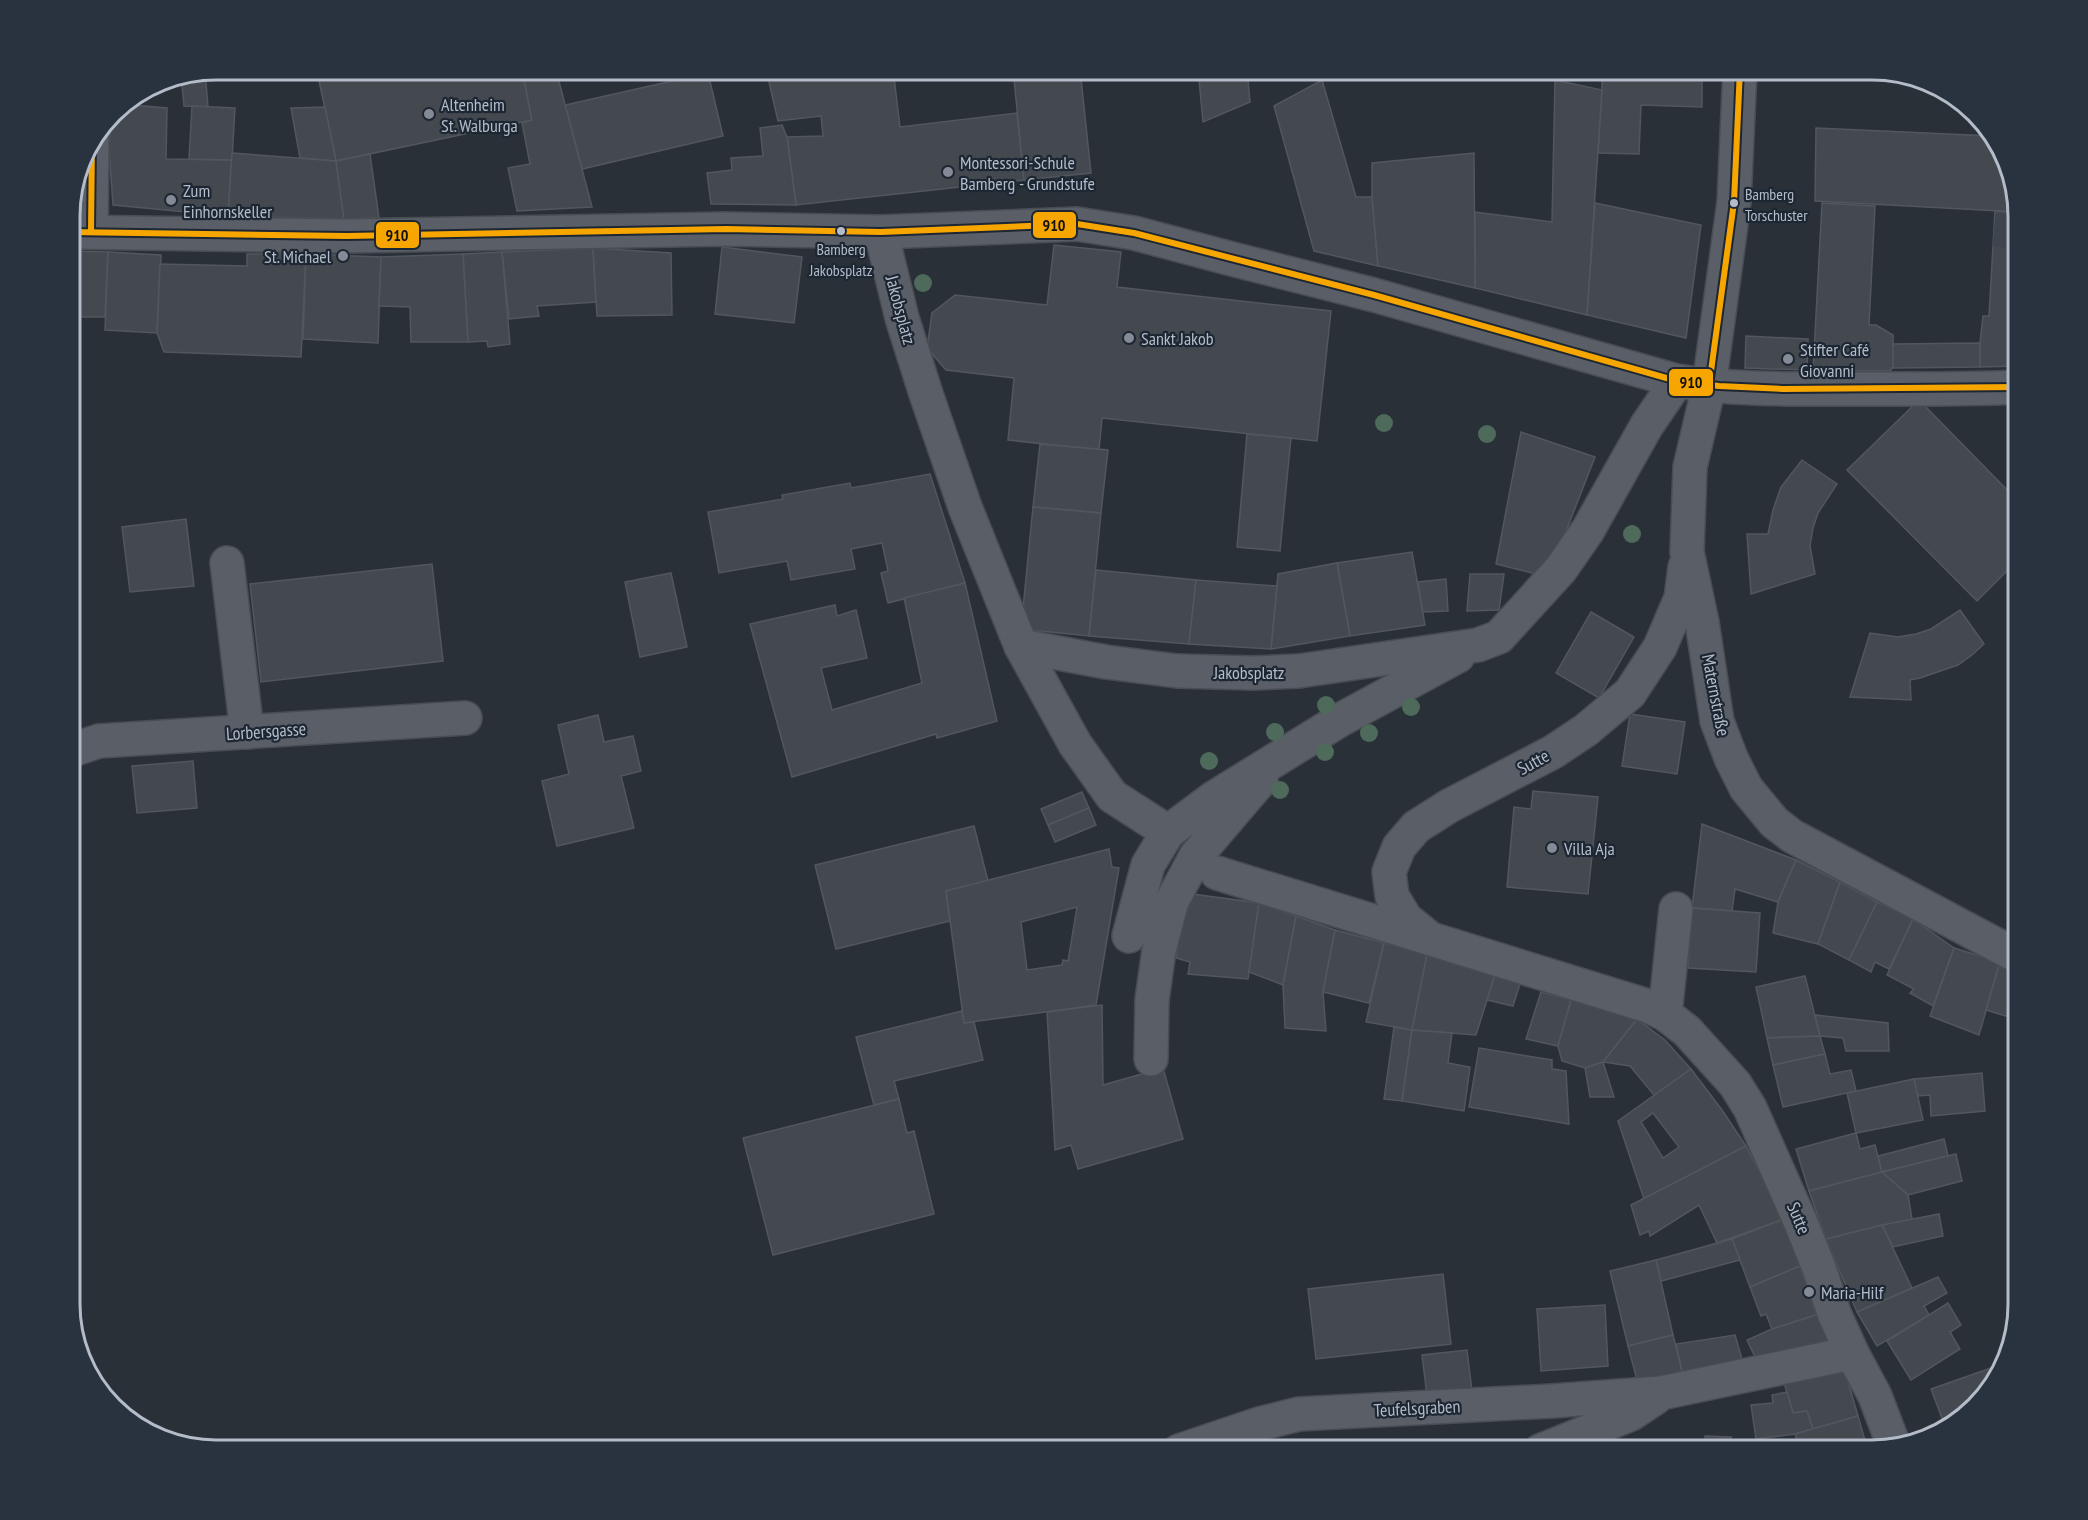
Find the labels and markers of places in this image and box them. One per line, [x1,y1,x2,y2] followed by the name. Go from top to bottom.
[441,93,518,137] place label: Altenheim St. Walburga
[422,107,436,121] marker: Altenheim St. Walburga
[960,151,1095,195] place label: Montessori-Schule Bamberg - Grundstufe
[941,165,955,179] marker: Montessori-Schule Bamberg - Grundstufe
[183,179,272,223] place label: Zum Einhornskeller
[1745,184,1808,225] place label: Bamberg Torschuster
[164,193,178,207] marker: Zum Einhornskeller
[1728,197,1740,209] marker: Bamberg Torschuster
[835,225,847,237] marker: Bamberg Jakobsplatz
[809,239,873,280] place label: Bamberg Jakobsplatz
[264,245,332,268] place label: St. Michael
[336,249,350,263] marker: St. Michael
[1141,327,1214,350] place label: Sankt Jakob
[1122,331,1136,345] marker: Sankt Jakob
[1800,338,1869,382] place label: Stifter Café Giovanni
[1781,352,1795,366] marker: Stifter Café Giovanni
[1563,837,1615,860] place label: Villa Aja
[1545,841,1559,855] marker: Villa Aja
[1821,1281,1885,1304] place label: Maria-Hilf
[1802,1285,1816,1299] marker: Maria-Hilf

